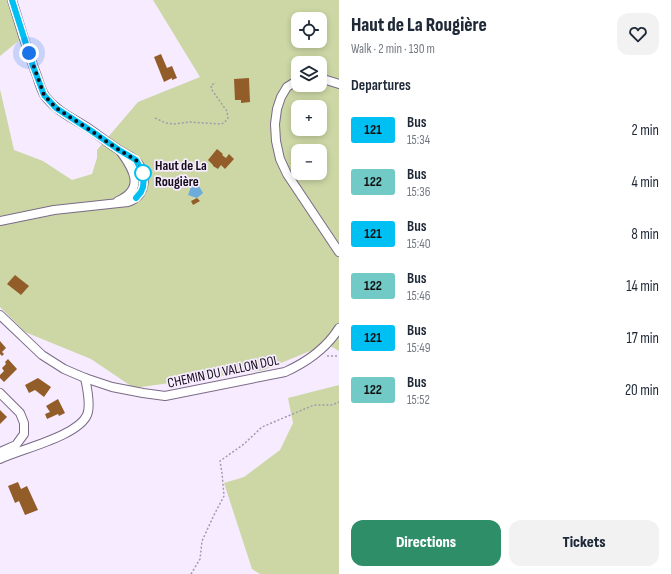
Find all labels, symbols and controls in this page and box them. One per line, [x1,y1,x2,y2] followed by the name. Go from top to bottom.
[291,12,327,180] map controls
[291,12,327,48] button: locate
[617,13,659,55] button: heart
[351,14,487,37] text: Haut de La Rougière
[351,41,435,57] text: Walk · 2 min · 130 m
[19,43,39,63] your location
[291,56,327,92] button: layers
[351,76,411,95] text: Departures
[291,100,327,136] button: +
[407,113,426,132] text: Bus
[364,121,382,138] text: 121
[632,121,659,140] text: 2 min
[407,132,430,148] text: 15:34
[291,144,327,180] button: −
[155,157,207,190] place label: Haut de La Rougière
[134,164,152,182] marker: Haut de La Rougière
[407,165,426,184] text: Bus
[364,173,382,190] text: 122
[632,173,659,192] text: 4 min
[407,184,430,200] text: 15:36
[407,217,426,236] text: Bus
[364,225,382,242] text: 121
[631,225,659,244] text: 8 min
[407,236,430,252] text: 15:40
[407,269,426,288] text: Bus
[364,277,382,294] text: 122
[626,277,659,296] text: 14 min
[407,288,430,304] text: 15:46
[407,321,426,340] text: Bus
[364,329,382,346] text: 121
[627,329,659,348] text: 17 min
[407,340,430,356] text: 15:49
[166,351,280,392] street label: CHEMIN DU VALLON DOL
[407,373,426,392] text: Bus
[364,381,382,398] text: 122
[625,381,659,400] text: 20 min
[407,392,430,408] text: 15:52
[351,520,501,566] button: Directions
[509,520,659,566] button: Tickets

